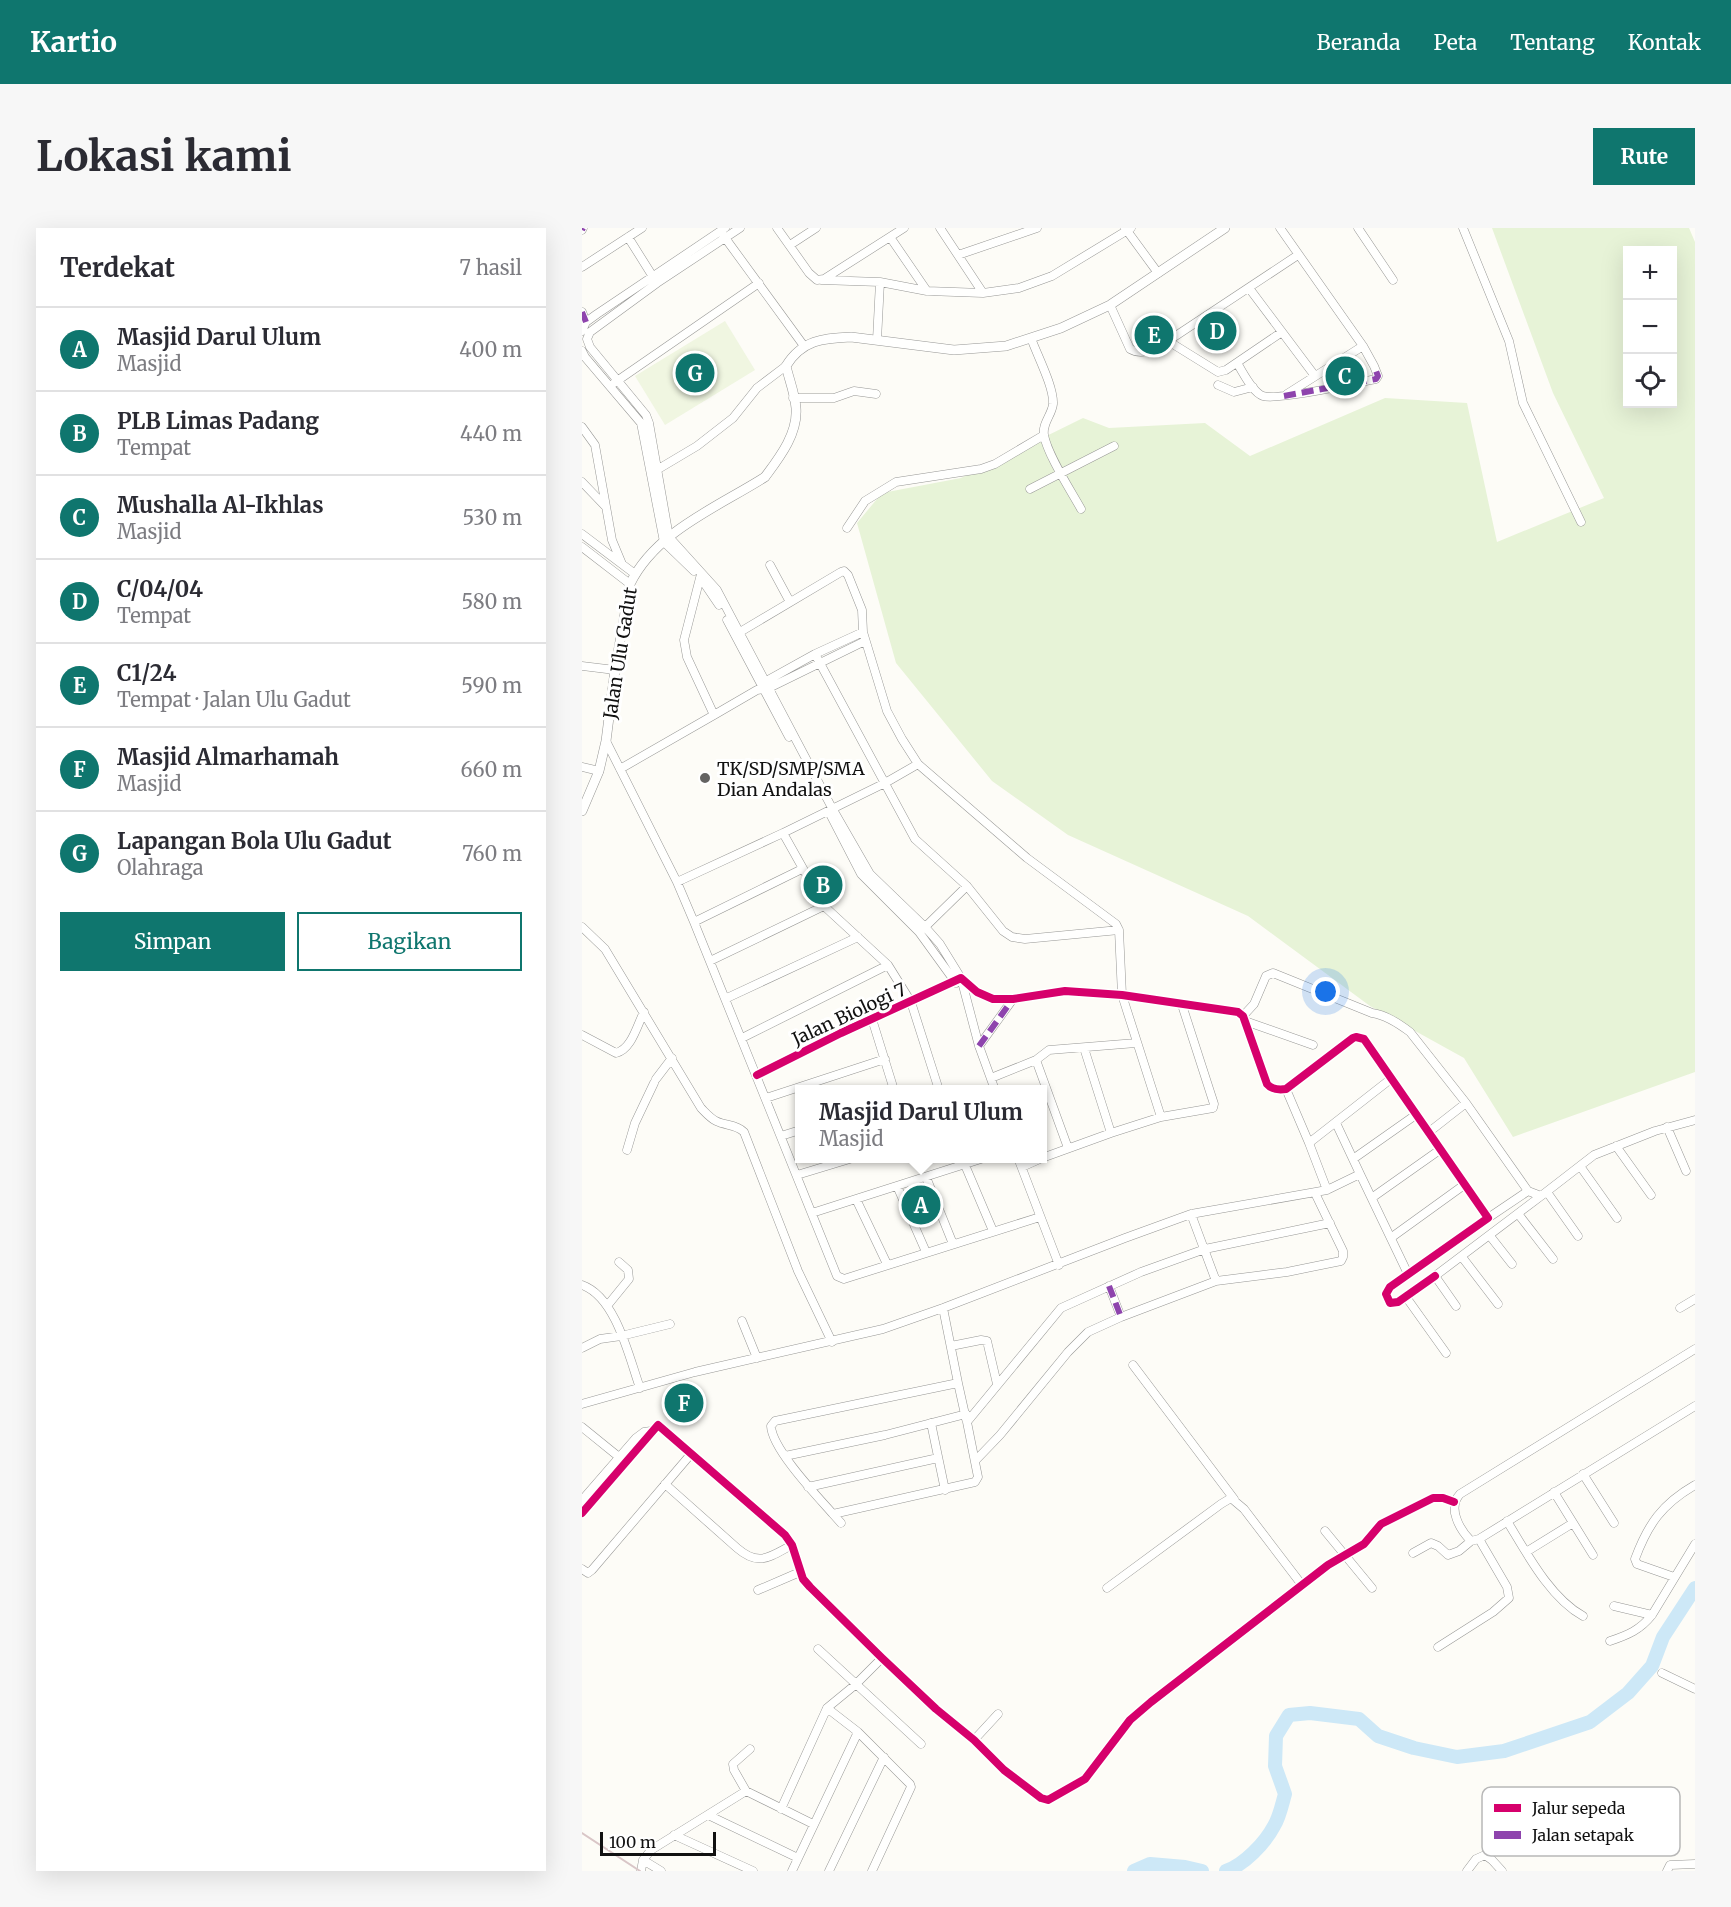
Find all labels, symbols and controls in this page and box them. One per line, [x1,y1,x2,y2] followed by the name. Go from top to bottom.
[30,24,117,60] text: Kartio
[1316,29,1400,56] text: Beranda
[1433,29,1477,56] text: Peta
[1510,29,1595,56] text: Tentang
[1628,29,1701,56] text: Kontak
[1593,128,1695,185] button: Rute
[36,130,292,182] text: Lokasi kami
[1623,246,1677,408] map controls
[1623,246,1677,300] button: +
[60,251,175,284] text: Terdekat
[460,255,522,280] text: 7 hasil
[1623,300,1677,354] button: −
[1198,308,1236,354] pin: D
[1134,312,1174,358] pin: E
[117,323,321,351] text: Masjid Darul Ulum
[72,337,87,362] text: A
[459,337,522,362] text: 400 m
[676,350,714,396] pin: G
[117,351,182,376] text: Masjid
[1326,354,1365,398] pin: C
[1623,354,1677,408] button: locate
[117,407,319,435] text: PLB Limas Padang
[73,421,86,446] text: B
[460,421,522,446] text: 440 m
[117,435,191,460] text: Tempat
[117,491,324,519] text: Mushalla Al-Ikhlas
[73,505,86,530] text: C
[463,505,522,530] text: 530 m
[117,519,182,544] text: Masjid
[117,575,203,603] text: C/04/04
[598,585,642,722] street label: Jalan Ulu Gadut
[72,589,87,614] text: D
[461,589,522,614] text: 580 m
[117,603,191,628] text: Tempat
[117,659,176,687] text: C1/24
[73,673,86,698] text: E
[461,673,522,698] text: 590 m
[117,687,351,712] text: Tempat · Jalan Ulu Gadut
[117,743,339,771] text: Masjid Almarhamah
[73,757,86,782] text: F
[460,757,522,782] text: 660 m
[717,757,865,801] place label: TK/SD/SMP/SMA Dian Andalas
[117,771,182,796] text: Masjid
[698,771,712,785] marker: TK/SD/SMP/SMA Dian Andalas
[117,827,392,855] text: Lapangan Bola Ulu Gadut
[72,841,87,866] text: G
[462,841,522,866] text: 760 m
[117,855,204,880] text: Olahraga
[804,862,842,908] pin: B
[60,912,285,971] button: Simpan
[297,912,522,971] button: Bagikan
[1311,977,1340,1006] your location
[787,978,910,1051] street label: Jalan Biologi 7
[795,1085,1047,1163] popup
[819,1098,1023,1126] text: Masjid Darul Ulum
[819,1126,883,1151] text: Masjid
[902,1182,940,1228] pin: A
[664,1380,704,1426] pin: F
[1482,1787,1680,1856] legend
[1531,1798,1626,1818] text: Jalur sepeda
[1531,1825,1635,1845] text: Jalan setapak
[600,1829,716,1856] scale bar
[609,1832,656,1852] text: 100 m

